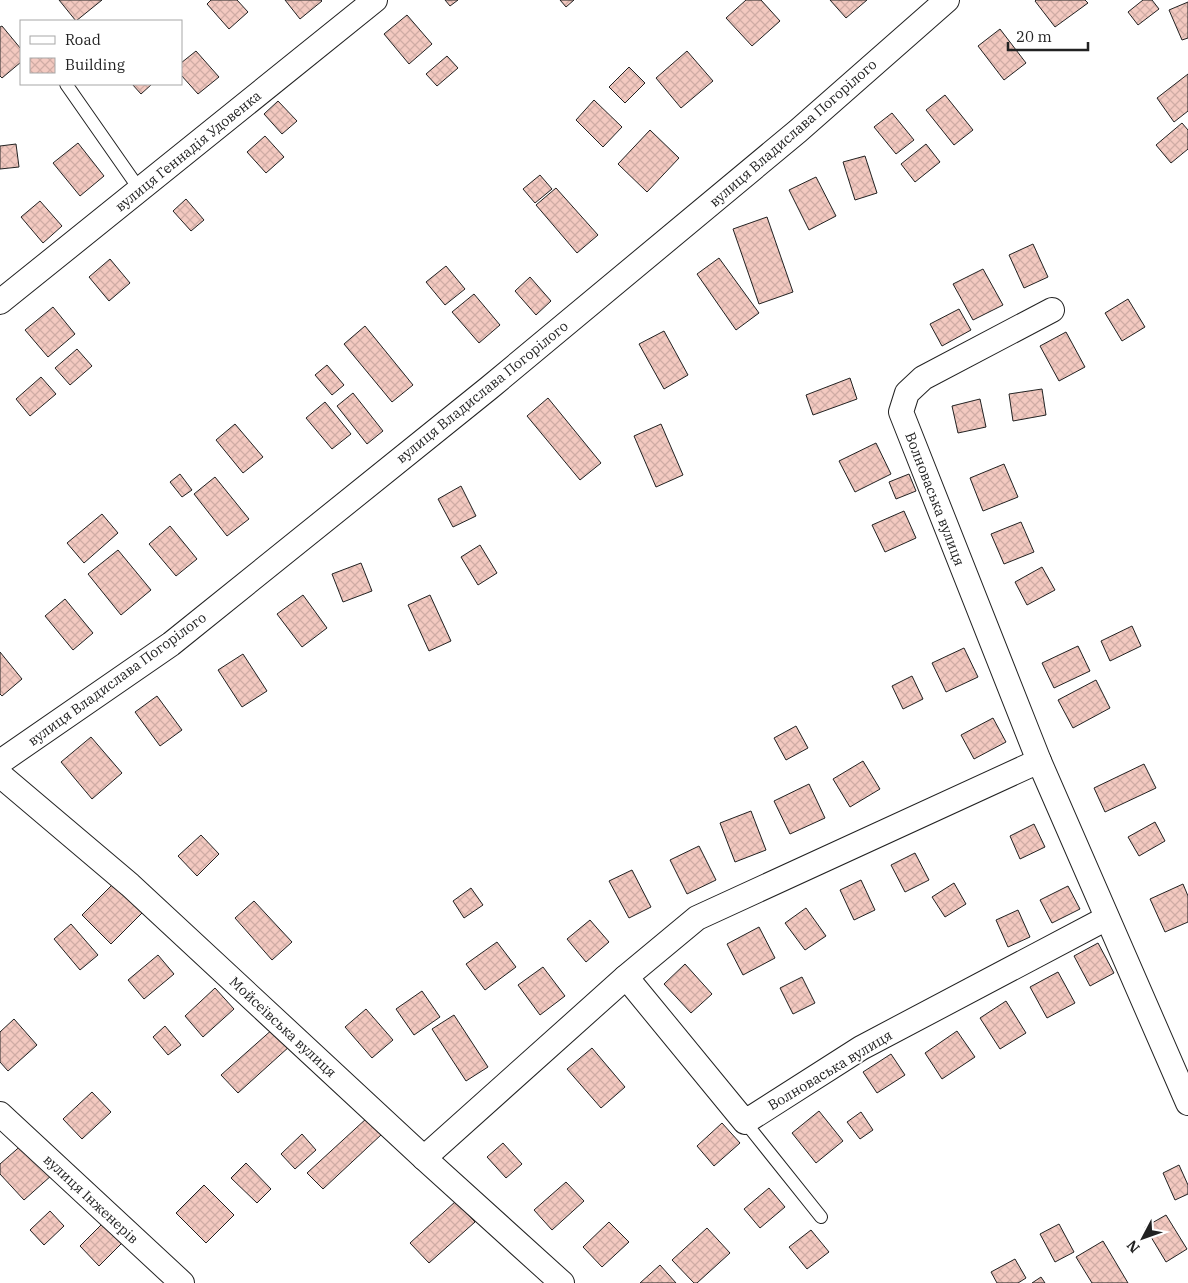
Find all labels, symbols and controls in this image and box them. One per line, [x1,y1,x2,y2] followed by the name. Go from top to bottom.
[20,20,182,85] legend
[1008,20,1088,52] scale bar
[1016,27,1052,46] text: 20 m
[65,30,101,49] text: Road
[65,55,125,74] text: Building
[706,55,881,211] street label: вулиця Владислава Погорілого
[111,86,265,215] street label: вулиця Геннадія Удовенка
[392,317,572,467] street label: вулиця Владислава Погорілого
[901,430,969,568] street label: Волноваська вулиця
[24,608,210,750] street label: вулиця Владислава Погорілого
[226,973,340,1081] street label: Мойсеївська вулиця
[765,1026,895,1114] street label: Волноваська вулиця
[40,1150,142,1248] street label: вулиця Інженерів
[1118,1213,1168,1263] north arrow
[1123,1236,1144,1257] text: N

